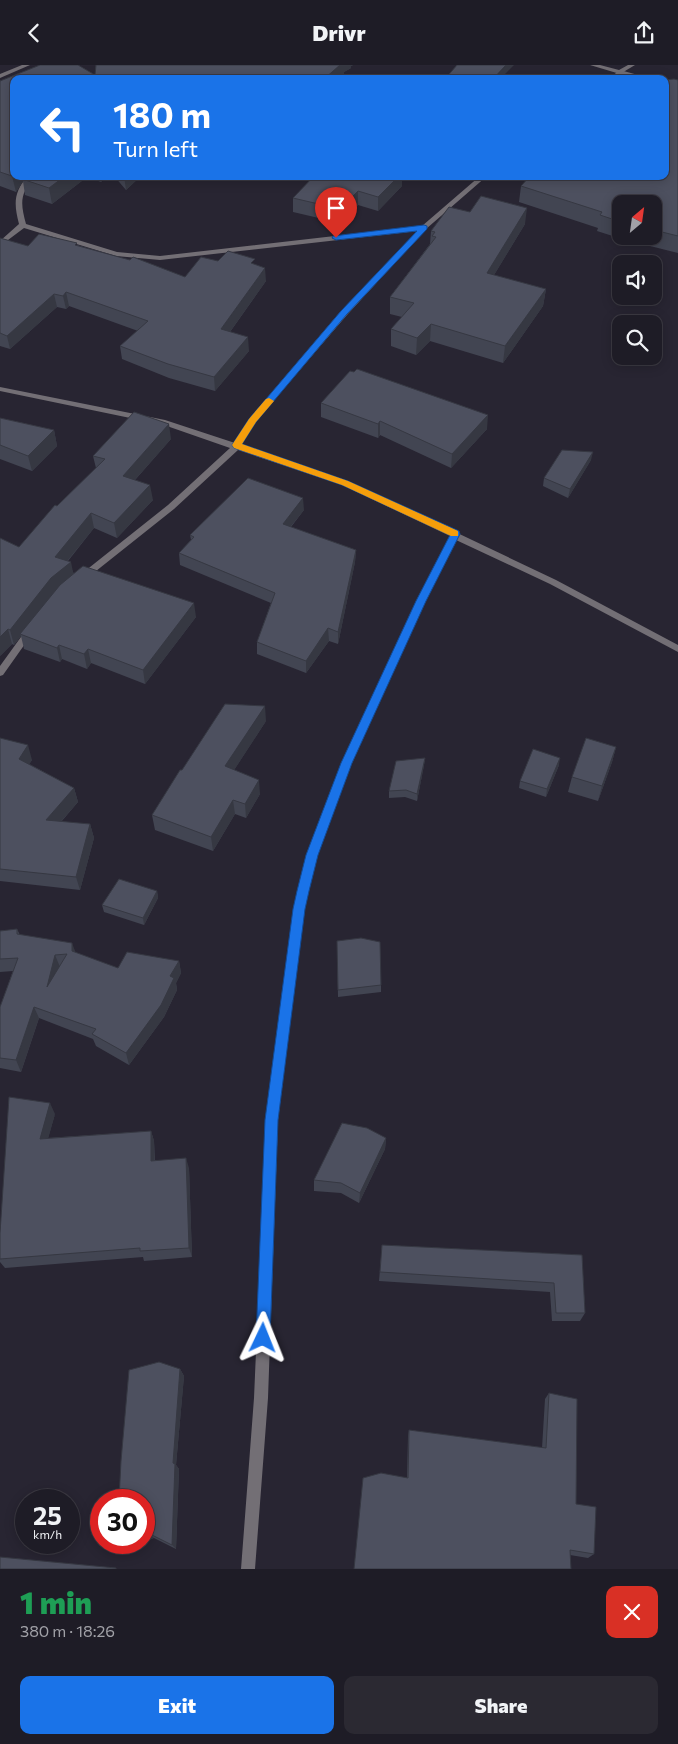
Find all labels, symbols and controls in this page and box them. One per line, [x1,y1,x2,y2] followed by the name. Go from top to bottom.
[20,19,48,47] icon: back
[312,19,366,46] text: Drivr
[630,19,658,47] icon: share
[113,92,211,135] text: 180 m
[30,95,95,160] icon: left
[113,135,198,162] text: Turn left
[315,187,357,238] pin
[322,194,350,222] icon: arrive
[612,195,662,245] north arrow
[612,195,662,365] map controls
[612,255,662,305] button: sound
[612,315,662,365] button: search
[236,1311,288,1363] position arrow
[90,1489,155,1554] speed limit sign: 30
[33,1500,62,1530] text: 25
[33,1527,62,1541] text: km/h
[20,1583,92,1620] text: 1 min
[606,1586,658,1638] button: close
[20,1621,115,1640] text: 380 m · 18:26
[20,1676,334,1734] button: Exit
[344,1676,658,1734] button: Share

